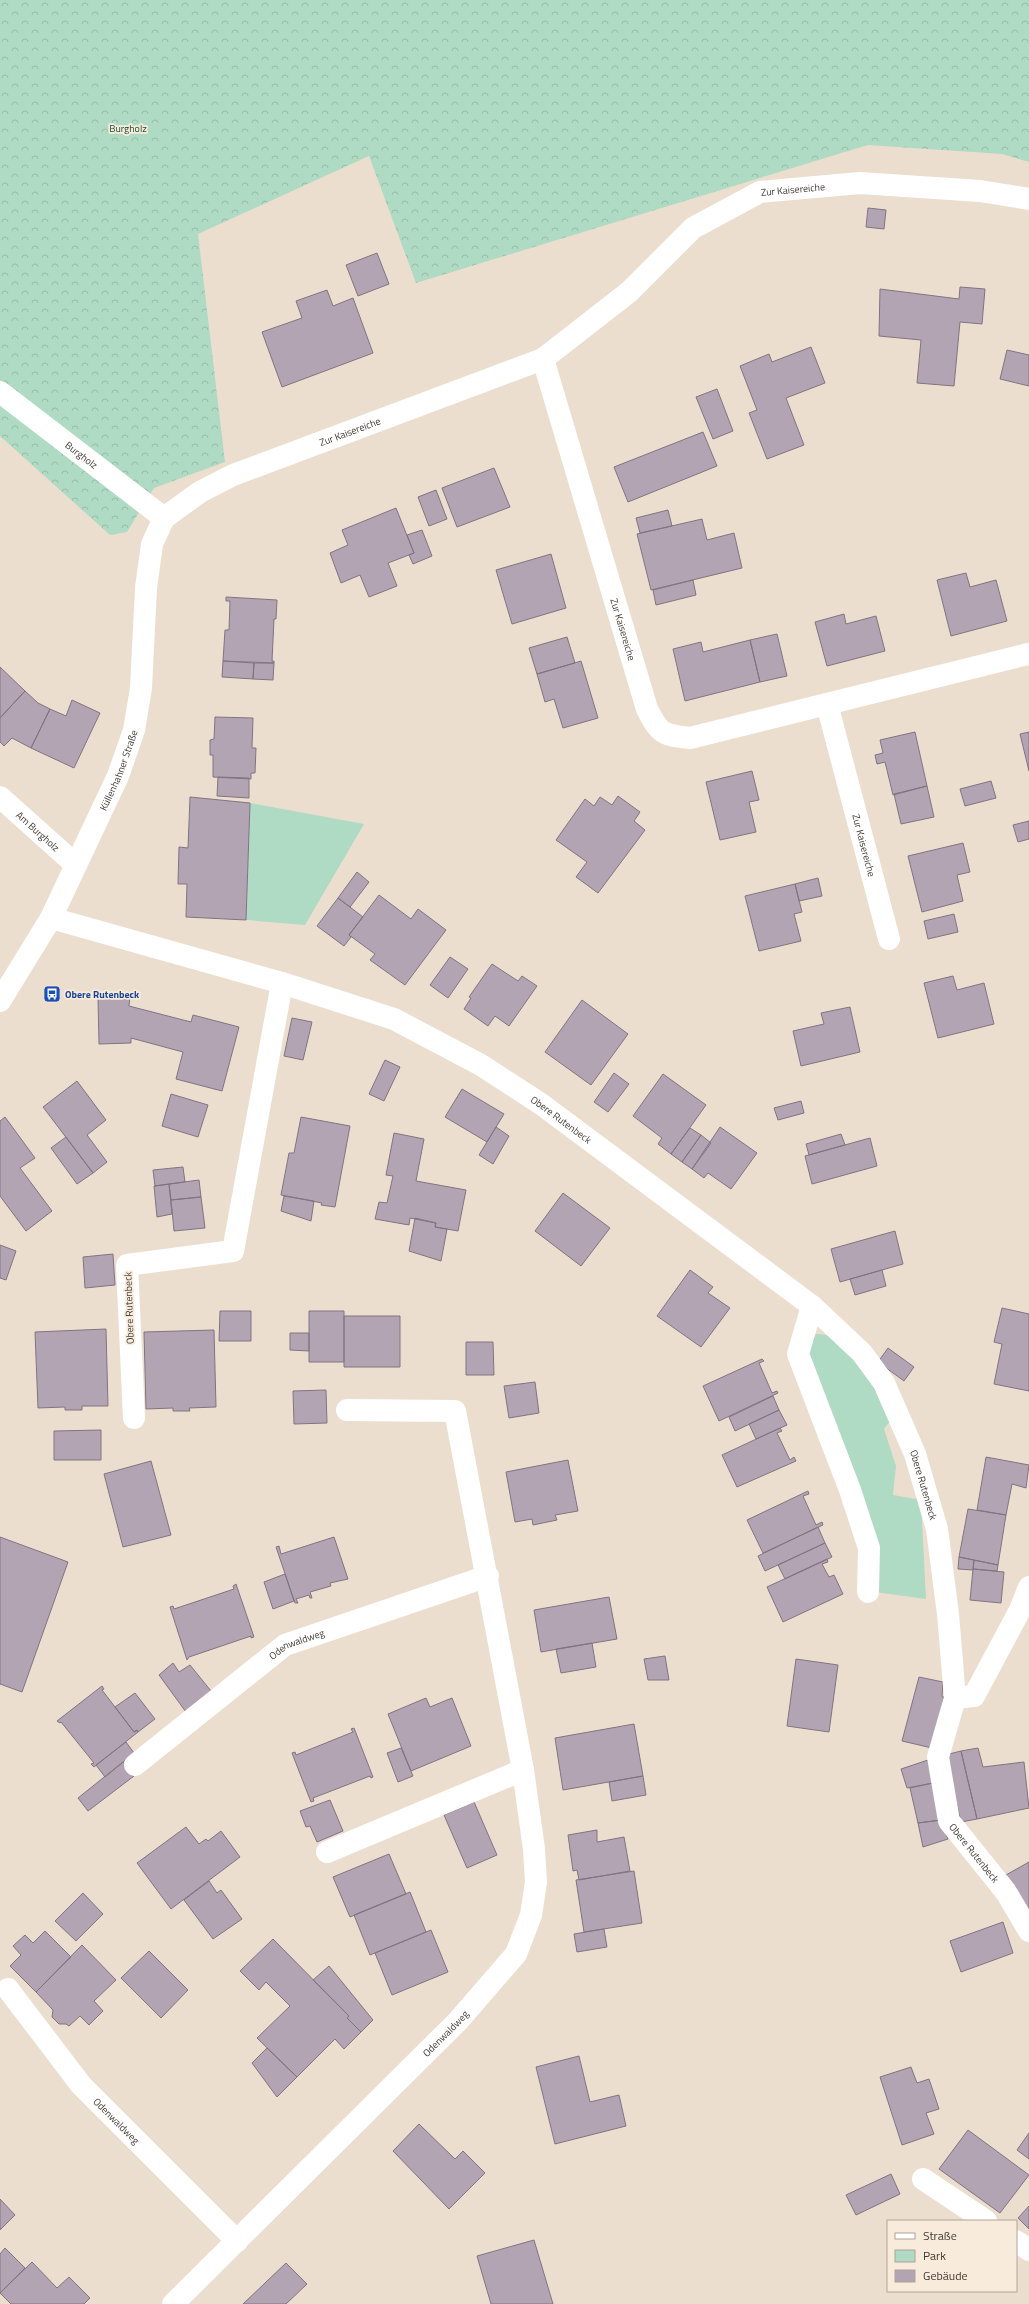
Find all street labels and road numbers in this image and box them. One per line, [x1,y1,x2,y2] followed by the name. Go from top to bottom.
[760,179,826,199] street label: Zur Kaisereiche
[317,413,382,450] street label: Zur Kaisereiche
[62,437,101,472] street label: Burgholz
[607,596,640,662] street label: Zur Kaisereiche
[95,728,141,813] street label: Küllenhahner Straße
[13,807,63,855] street label: Am Burgholz
[849,812,880,878] street label: Zur Kaisereiche
[528,1092,595,1147] street label: Obere Rutenbeck
[120,1271,138,1344] street label: Obere Rutenbeck
[906,1447,941,1522] street label: Obere Rutenbeck
[265,1625,326,1663] street label: Odenwaldweg
[946,1820,1003,1886] street label: Obere Rutenbeck
[419,2007,472,2060] street label: Odenwaldweg
[90,2094,143,2147] street label: Odenwaldweg

